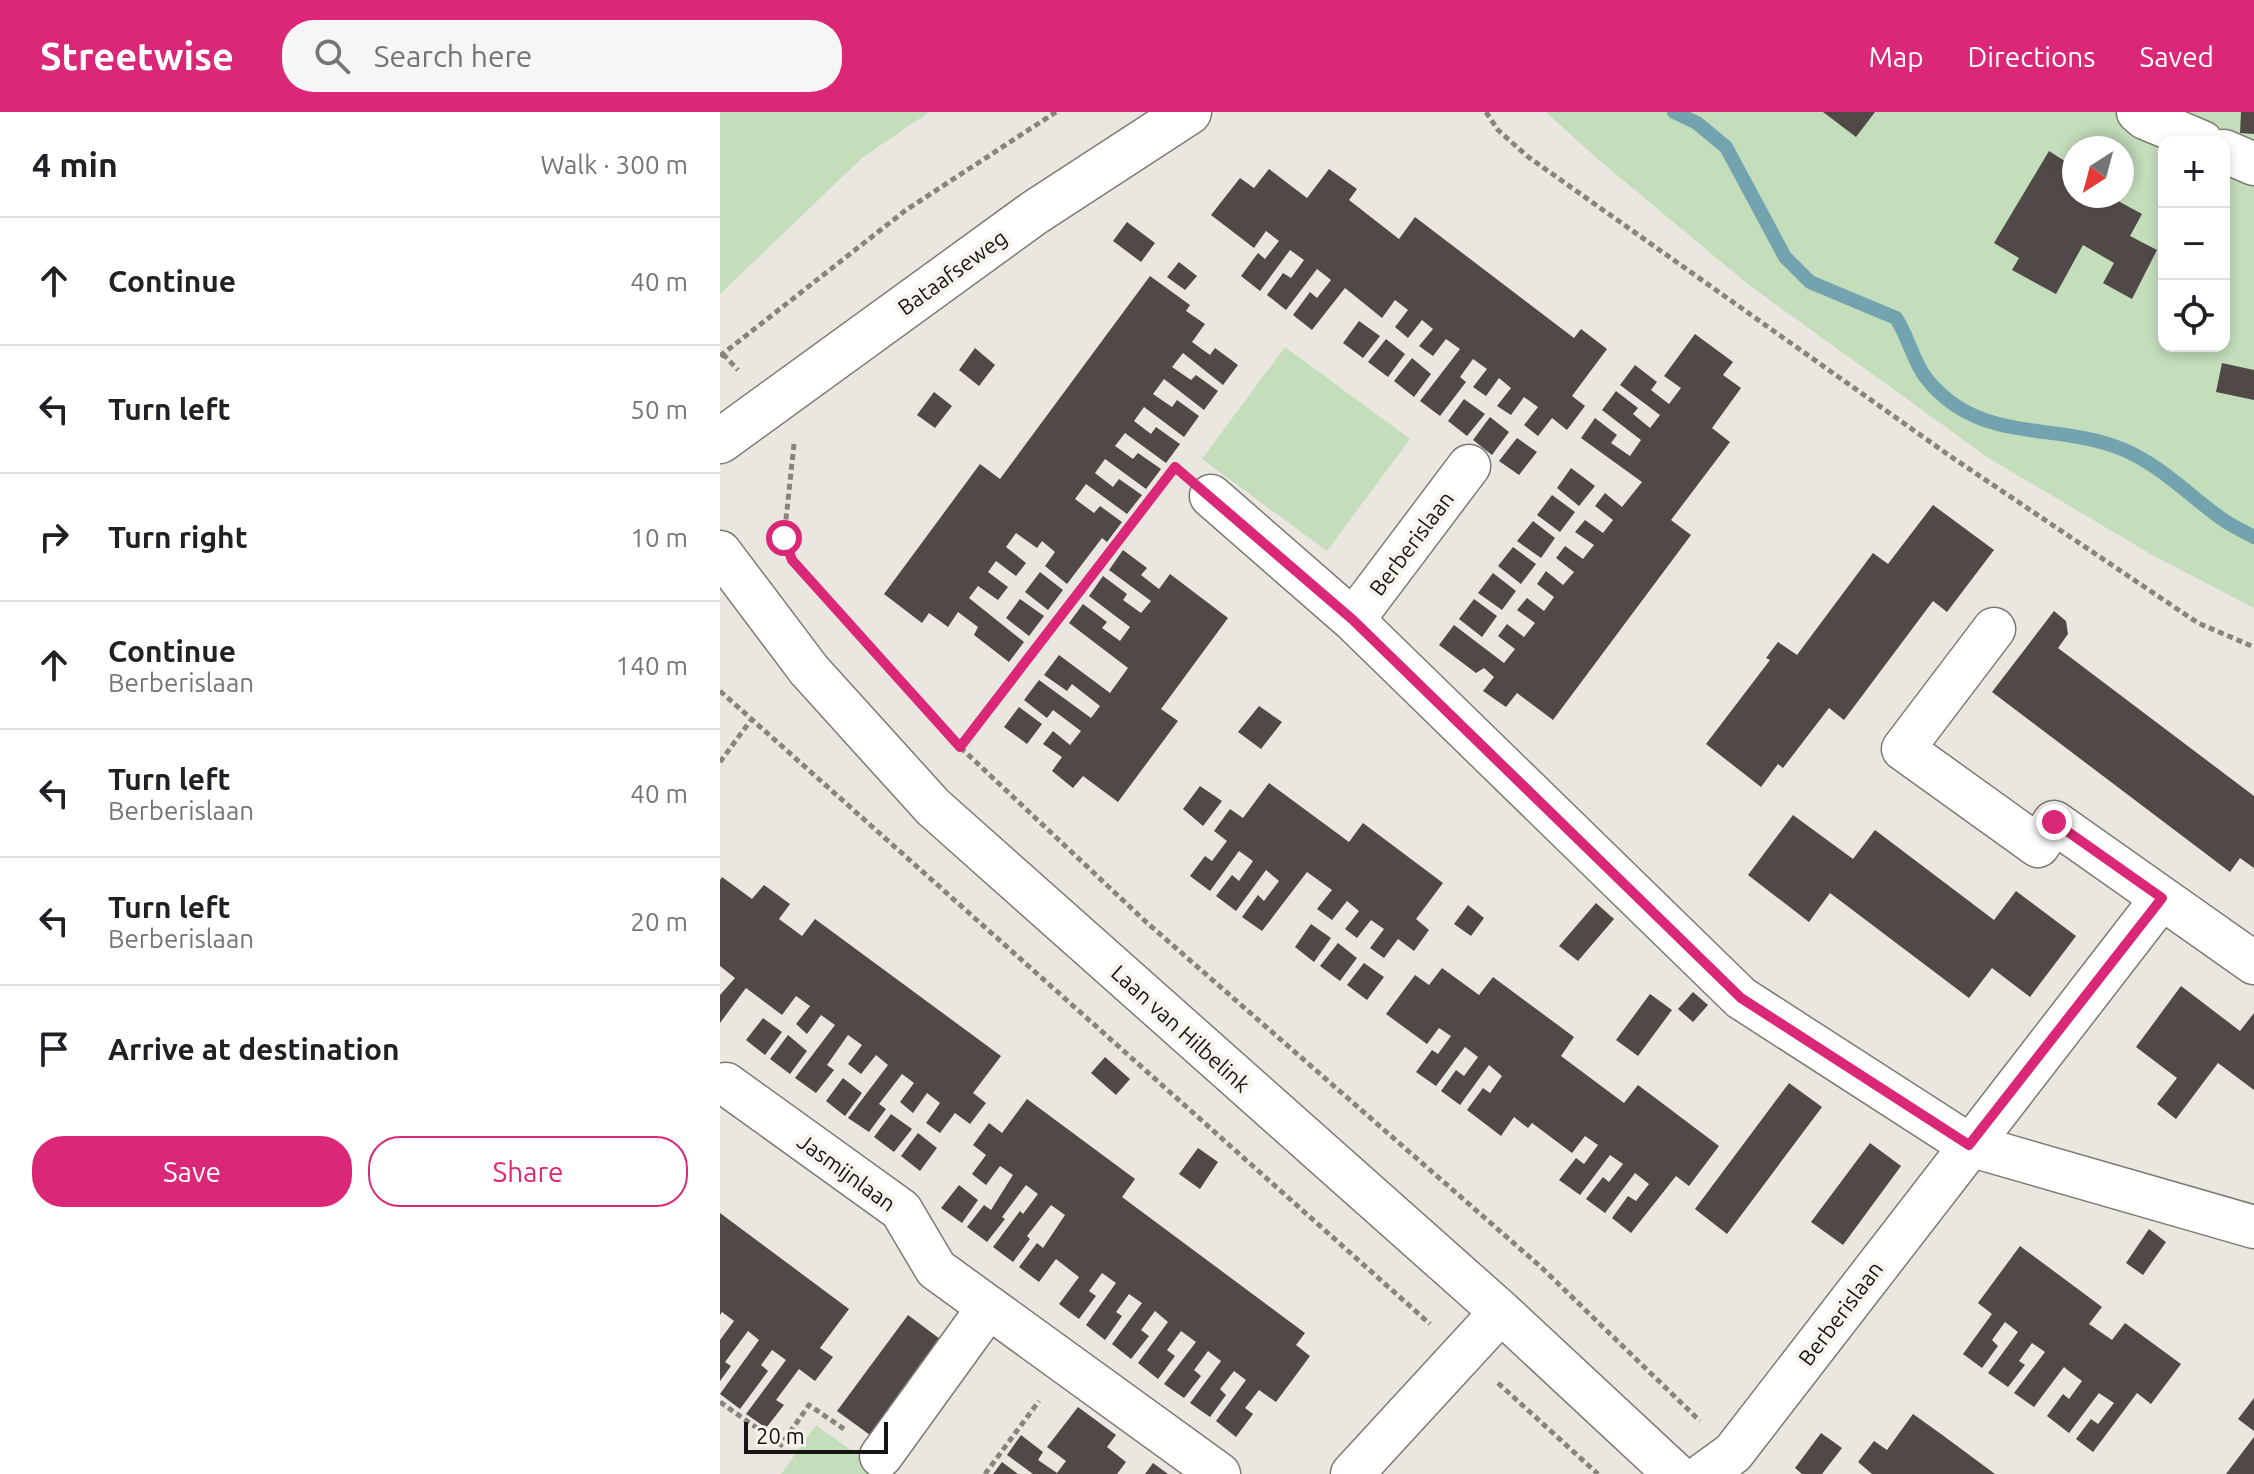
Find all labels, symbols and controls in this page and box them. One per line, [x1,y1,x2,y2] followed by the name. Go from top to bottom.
[282,20,842,92] search box
[310,34,354,78] icon: search
[40,35,234,77] text: Streetwise
[374,39,532,73] text: Search here
[1868,41,1924,72] text: Map
[1968,41,2095,72] text: Directions
[2139,41,2214,72] text: Saved
[2062,136,2134,208] north arrow
[2158,136,2230,352] map controls
[2158,136,2230,208] button: +
[32,145,118,183] text: 4 min
[540,150,688,179] text: Walk · 300 m
[2158,208,2230,280] button: −
[893,224,1011,320] street label: Bataafseweg
[32,259,76,303] icon: ahead
[108,264,236,298] text: Continue
[630,267,688,296] text: 40 m
[2158,280,2230,352] button: locate
[32,387,76,431] icon: left
[108,392,230,426] text: Turn left
[630,395,688,424] text: 50 m
[1364,486,1458,600] street label: Berberislaan
[32,515,76,559] icon: right
[108,520,248,554] text: Turn right
[766,520,802,556] route start
[630,523,688,552] text: 10 m
[108,634,236,668] text: Continue
[32,643,76,687] icon: ahead
[616,651,688,680] text: 140 m
[108,668,254,697] text: Berberislaan
[108,762,230,796] text: Turn left
[32,771,76,815] icon: left
[630,779,688,808] text: 40 m
[108,796,254,825] text: Berberislaan
[2036,804,2072,840] route end
[108,890,230,924] text: Turn left
[32,899,76,943] icon: left
[630,907,688,936] text: 20 m
[108,924,254,953] text: Berberislaan
[1107,959,1255,1097] street label: Laan van Hilbelink
[32,1027,76,1071] icon: arrive
[108,1032,400,1066] text: Arrive at destination
[793,1128,901,1216] street label: Jasmijnlaan
[32,1136,352,1207] button: Save
[368,1136,688,1207] button: Share
[1793,1256,1887,1370] street label: Berberislaan
[744,1418,888,1454] scale bar
[756,1423,805,1448] text: 20 m

